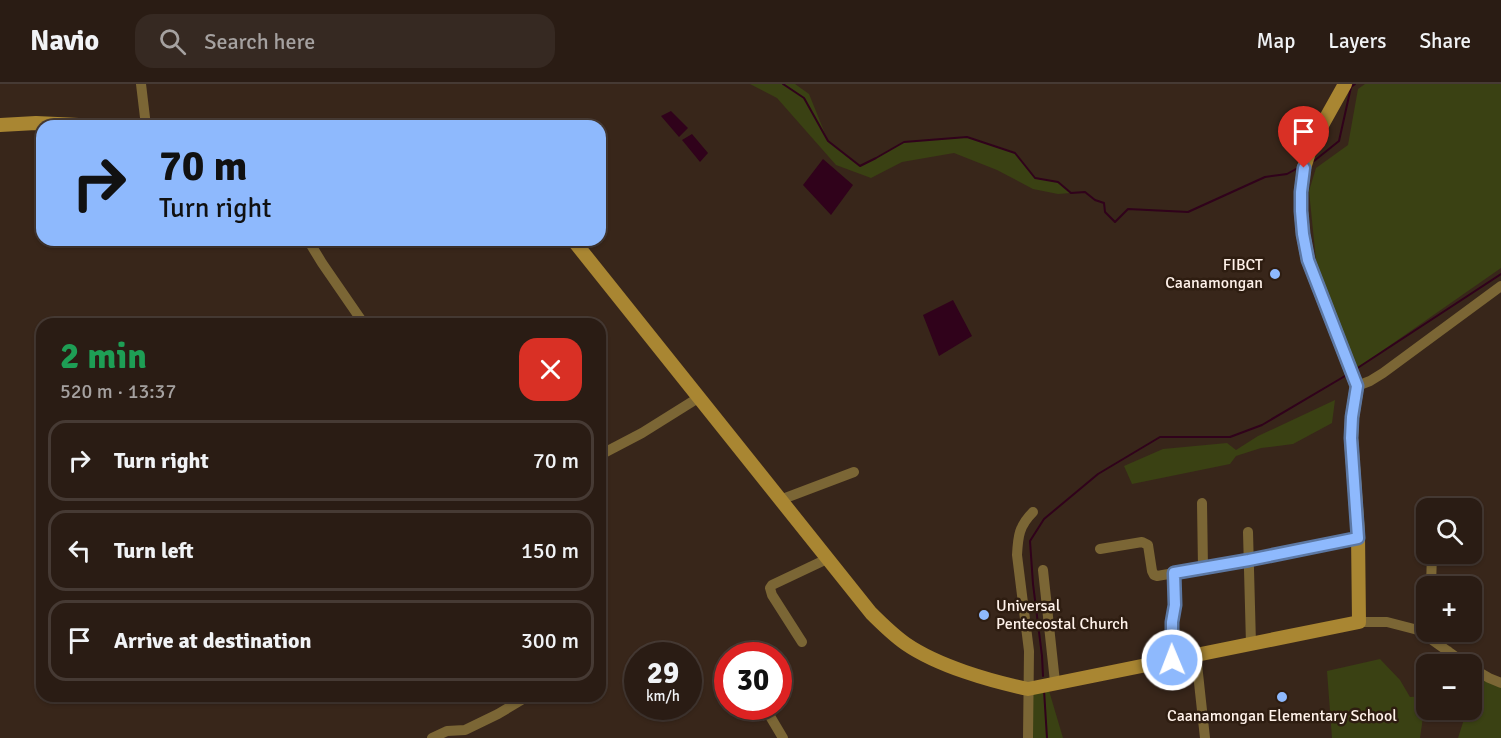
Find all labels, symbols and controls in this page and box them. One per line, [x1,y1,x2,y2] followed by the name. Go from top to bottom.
[135,14,555,68] search box
[30,24,99,58] text: Navio
[156,25,189,58] icon: search
[204,28,315,55] text: Search here
[1257,28,1295,54] text: Map
[1328,28,1386,54] text: Layers
[1419,28,1471,54] text: Share
[1278,106,1329,168] pin
[1287,115,1320,148] icon: arrive
[159,141,248,192] text: 70 m
[60,144,138,222] icon: right
[159,192,272,225] text: Turn right
[1165,255,1263,293] place label: FIBCT Caanamongan
[1268,267,1282,281] marker: FIBCT Caanamongan
[60,334,147,379] text: 2 min
[519,338,582,401] button: close
[60,379,176,404] text: 520 m · 13:37
[63,444,96,477] icon: right
[114,447,209,474] text: Turn right
[533,447,579,474] text: 70 m
[1416,498,1482,720] map controls
[1416,498,1482,564] button: search
[63,534,96,567] icon: left
[114,537,194,564] text: Turn left
[521,537,579,564] text: 150 m
[1416,576,1482,642] button: +
[996,596,1129,634] place label: Universal Pentecostal Church
[977,608,991,622] marker: Universal Pentecostal Church
[63,624,96,657] icon: arrive
[114,627,311,654] text: Arrive at destination
[521,627,579,654] text: 300 m
[1140,628,1204,692] position arrow
[714,642,792,720] speed limit sign: 30
[1416,654,1482,720] button: −
[647,655,679,692] text: 29
[646,687,680,705] text: km/h
[1275,690,1289,704] marker: Caanamongan Elementary School
[1167,706,1397,726] place label: Caanamongan Elementary School

